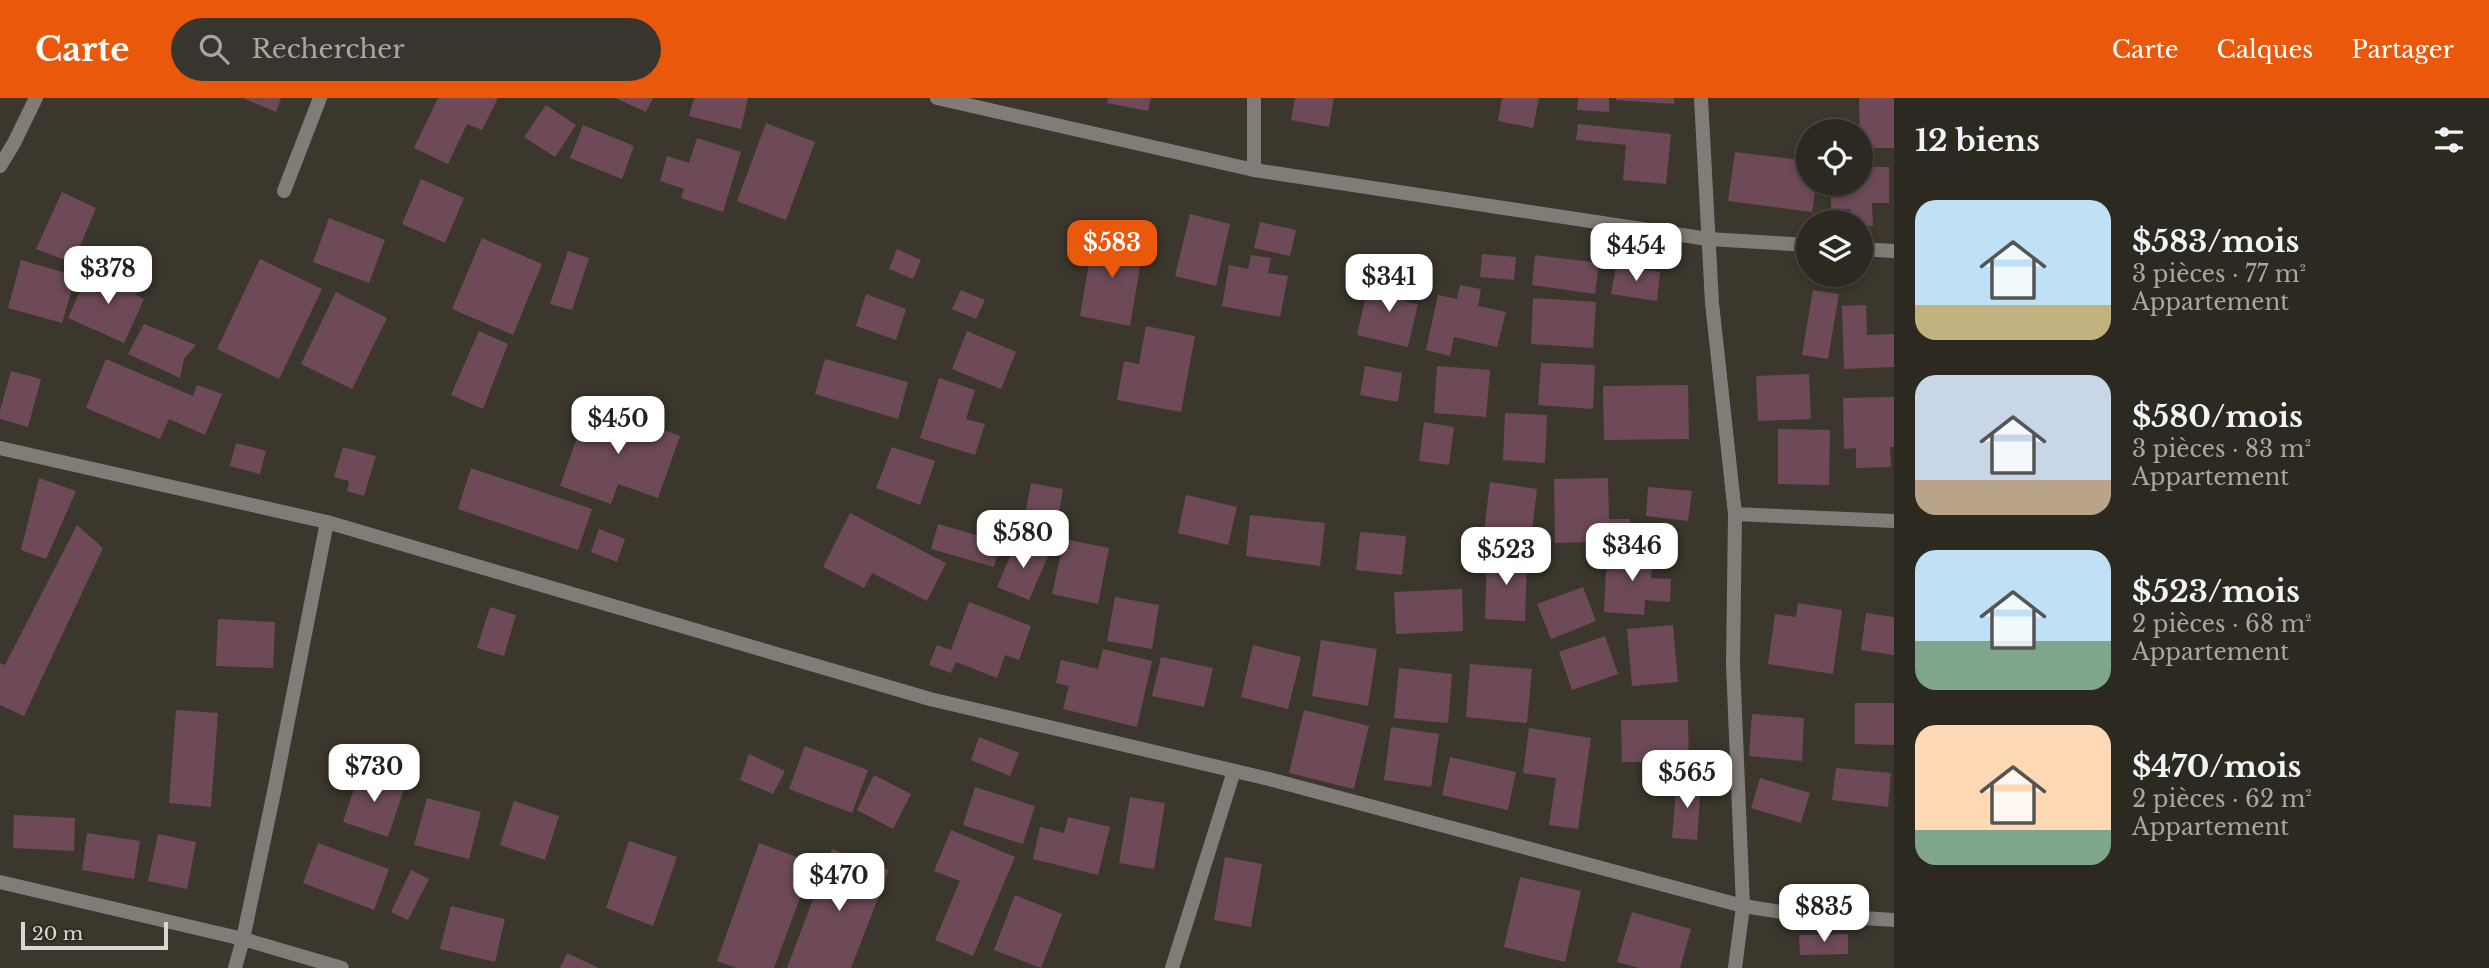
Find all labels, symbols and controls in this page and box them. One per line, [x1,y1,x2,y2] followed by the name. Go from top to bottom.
[171,18,661,81] search box
[35,29,129,70] text: Carte
[195,30,233,68] icon: search
[251,33,405,65] text: Rechercher
[2112,35,2178,64] text: Carte
[2216,35,2313,64] text: Calques
[2351,35,2454,64] text: Partager
[1796,119,1873,287] map controls
[1796,119,1873,196] button: locate
[2430,121,2468,159] icon: filters
[1915,122,2040,159] text: 12 biens
[1796,210,1873,287] button: layers
[1071,220,1153,280] pin: $583
[1595,223,1677,283] pin: $454
[2132,223,2299,260] text: $583/mois
[1971,228,2055,312] icon: home
[1083,229,1141,257] text: $583
[1606,232,1666,260] text: $454
[67,246,149,306] pin: $378
[1348,254,1430,314] pin: $341
[80,255,136,283] text: $378
[2132,260,2306,288] text: 3 pièces · 77 m²
[1362,263,1416,291] text: $341
[2132,288,2289,316] text: Appartement
[577,396,659,456] pin: $450
[2132,398,2303,435] text: $580/mois
[1971,403,2055,487] icon: home
[587,405,649,433] text: $450
[2132,435,2311,463] text: 3 pièces · 83 m²
[2132,463,2289,491] text: Appartement
[982,510,1064,570] pin: $580
[993,519,1053,547] text: $580
[1591,524,1673,583] pin: $346
[1465,528,1547,587] pin: $523
[1602,532,1662,560] text: $346
[1477,536,1535,564] text: $523
[2132,573,2300,610] text: $523/mois
[1971,578,2055,662] icon: home
[2132,610,2312,638] text: 2 pièces · 68 m²
[2132,638,2289,666] text: Appartement
[333,744,415,804] pin: $730
[2132,748,2301,785] text: $470/mois
[1646,750,1728,810] pin: $565
[345,753,403,781] text: $730
[1971,753,2055,837] icon: home
[1658,759,1716,787] text: $565
[2132,785,2312,813] text: 2 pièces · 62 m²
[2132,813,2289,841] text: Appartement
[798,854,880,913] pin: $470
[809,862,869,890] text: $470
[1783,884,1865,944] pin: $835
[1795,893,1853,921] text: $835
[21,919,168,951] scale bar
[32,922,83,945] text: 20 m

